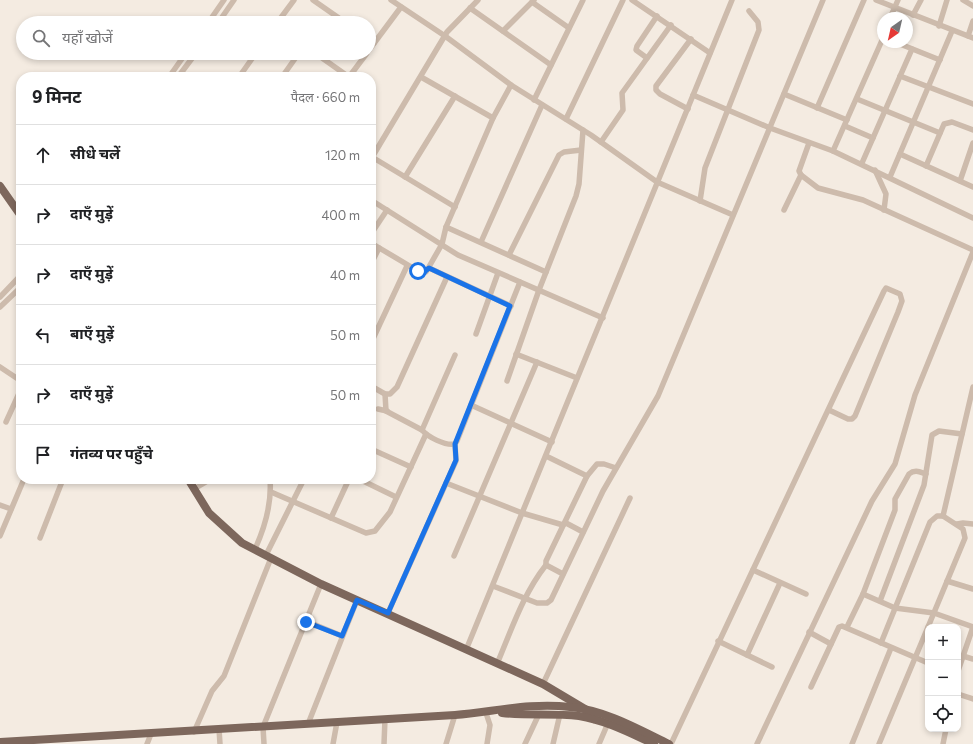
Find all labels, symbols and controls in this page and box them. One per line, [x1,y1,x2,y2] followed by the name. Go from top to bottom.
[877,12,913,48] north arrow
[16,16,376,60] search box
[30,27,52,49] icon: search
[62,28,113,46] text: यहाँ खोजें
[32,86,81,107] text: 9 मिनट
[291,89,360,105] text: पैदल · 660 m
[32,144,54,166] icon: ahead
[70,144,120,162] text: सीधे चलें
[325,147,360,163] text: 120 m
[32,204,54,226] icon: right
[70,204,113,222] text: दाएँ मुड़ें
[321,207,360,223] text: 400 m
[409,262,427,280] route start
[32,264,54,286] icon: right
[70,264,113,282] text: दाएँ मुड़ें
[330,267,360,283] text: 40 m
[32,324,54,346] icon: left
[70,324,114,342] text: बाएँ मुड़ें
[330,327,360,343] text: 50 m
[32,384,54,406] icon: right
[70,384,113,402] text: दाएँ मुड़ें
[330,387,360,403] text: 50 m
[32,444,54,466] icon: arrive
[70,444,153,462] text: गंतव्य पर पहुँचे
[297,613,315,631] route end
[925,624,961,732] map controls
[925,624,961,660] button: +
[925,660,961,696] button: −
[925,696,961,732] button: locate

